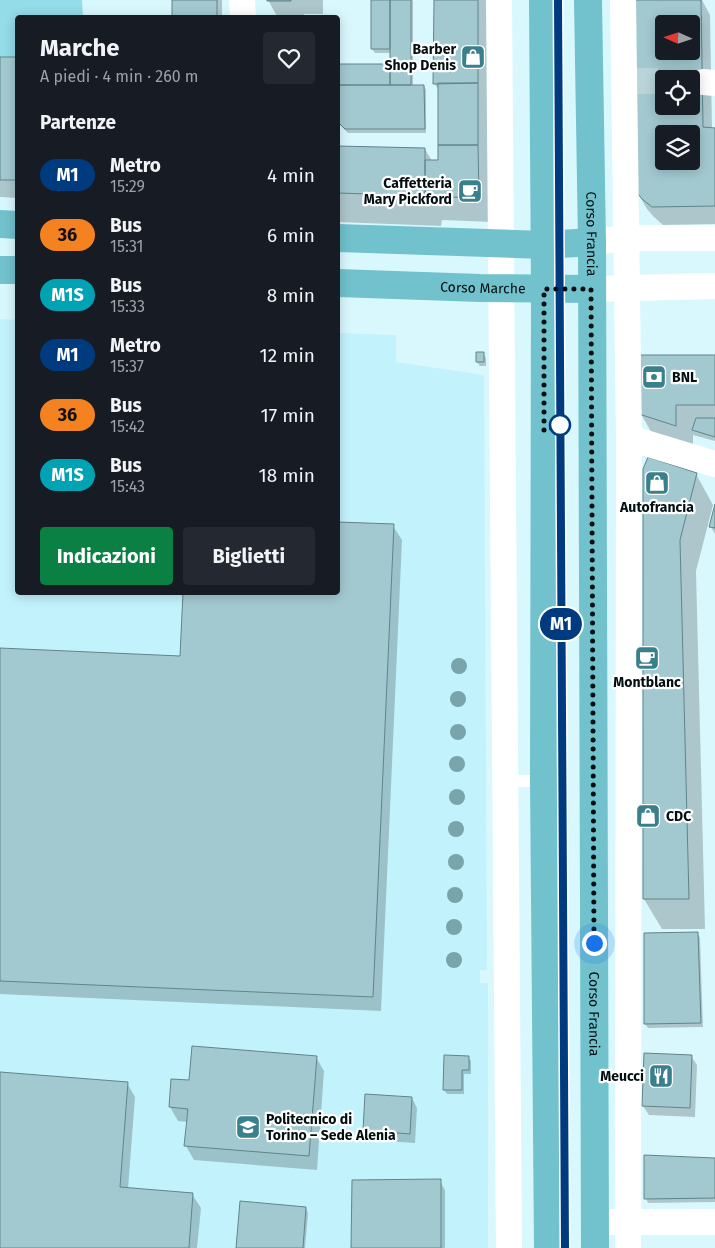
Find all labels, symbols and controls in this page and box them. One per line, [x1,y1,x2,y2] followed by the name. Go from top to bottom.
[655,15,700,60] north arrow
[655,15,700,170] map controls
[263,32,315,84] button: heart
[40,34,120,62] text: Marche
[384,41,456,74] place label: Barber Shop Denis
[460,44,486,70] shop icon: Barber Shop Denis
[40,67,199,86] text: A piedi · 4 min · 260 m
[655,70,700,115] button: locate
[40,111,116,134] text: Partenze
[655,125,700,170] button: layers
[110,154,161,177] text: Metro
[56,164,79,186] text: M1
[267,164,315,187] text: 4 min
[364,175,452,208] place label: Caffetteria Mary Pickford
[110,177,145,196] text: 15:29
[457,178,483,204] cafe icon: Caffetteria Mary Pickford
[583,191,601,276] street label: Corso Francia
[110,214,142,237] text: Bus
[58,224,77,246] text: 36
[267,224,315,247] text: 6 min
[110,237,143,256] text: 15:31
[110,274,142,297] text: Bus
[440,278,526,297] street label: Corso Marche
[51,284,84,306] text: M1S
[267,284,315,307] text: 8 min
[110,297,145,316] text: 15:33
[110,334,161,357] text: Metro
[56,344,79,366] text: M1
[260,344,315,367] text: 12 min
[110,357,144,376] text: 15:37
[641,364,667,390] bank icon: BNL
[672,369,697,386] place label: BNL
[110,394,142,417] text: Bus
[58,404,77,426] text: 36
[261,404,315,427] text: 17 min
[549,414,571,436] unlabelled marker
[110,417,145,436] text: 15:42
[110,454,142,477] text: Bus
[51,464,84,486] text: M1S
[258,464,315,487] text: 18 min
[644,470,670,496] shop icon: Autofrancia
[110,477,145,496] text: 15:43
[619,499,694,516] place label: Autofrancia
[40,527,173,585] button: Indicazioni
[183,527,315,585] button: Biglietti
[538,608,584,640] line badge: M1
[550,613,572,635] text: M1
[634,645,660,671] cafe icon: Montblanc
[613,674,681,691] place label: Montblanc
[635,803,661,829] shop icon: CDC
[666,808,691,825] place label: CDC
[582,931,607,956] your location
[586,972,603,1056] street label: Corso Francia
[648,1063,674,1089] restaurant icon: Meucci
[600,1068,644,1085] place label: Meucci
[266,1111,396,1144] place label: Politecnico di Torino – Sede Alenia
[235,1114,261,1140] school or university icon: Politecnico di Torino – Sede Alenia

